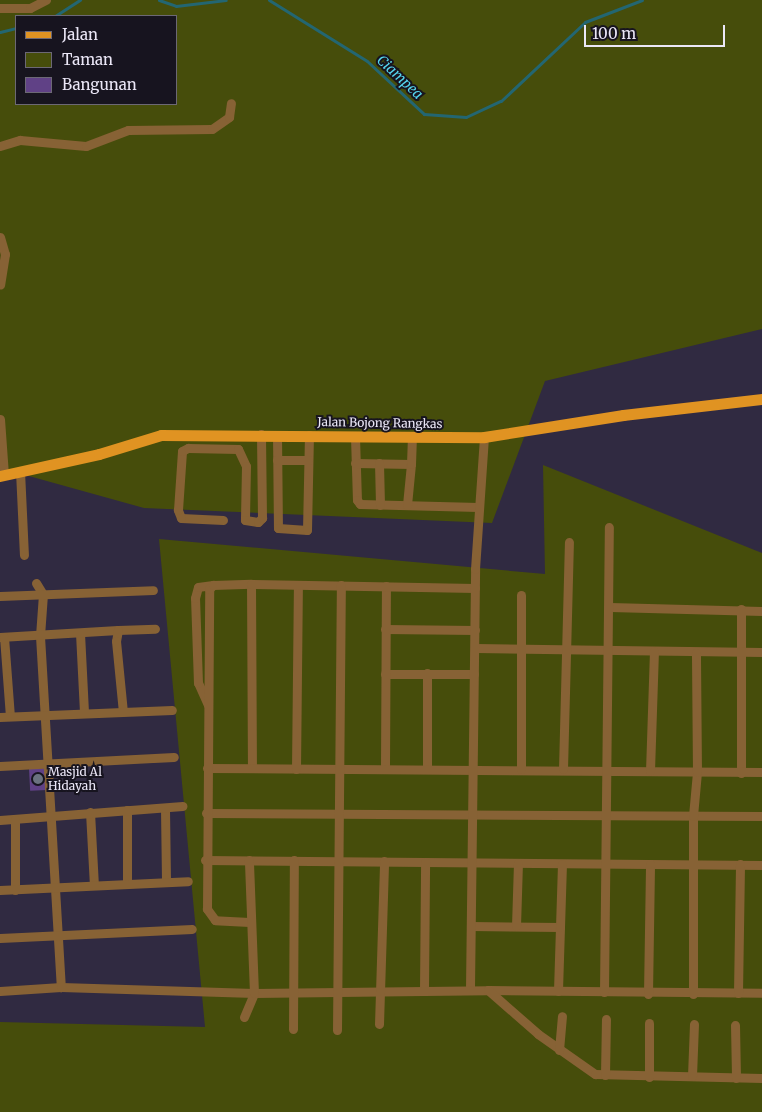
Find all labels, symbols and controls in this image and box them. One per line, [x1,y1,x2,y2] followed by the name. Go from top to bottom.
[15,15,178,105] legend
[587,15,728,47] scale bar
[592,24,636,43] text: 100 m
[62,25,98,44] text: Jalan
[62,50,113,69] text: Taman
[374,51,426,103] water label: Ciampea
[62,75,137,94] text: Bangunan
[317,415,443,431] street label: Jalan Bojong Rangkas
[48,765,102,793] place label: Masjid Al Hidayah
[32,773,44,785] marker: Masjid Al Hidayah

